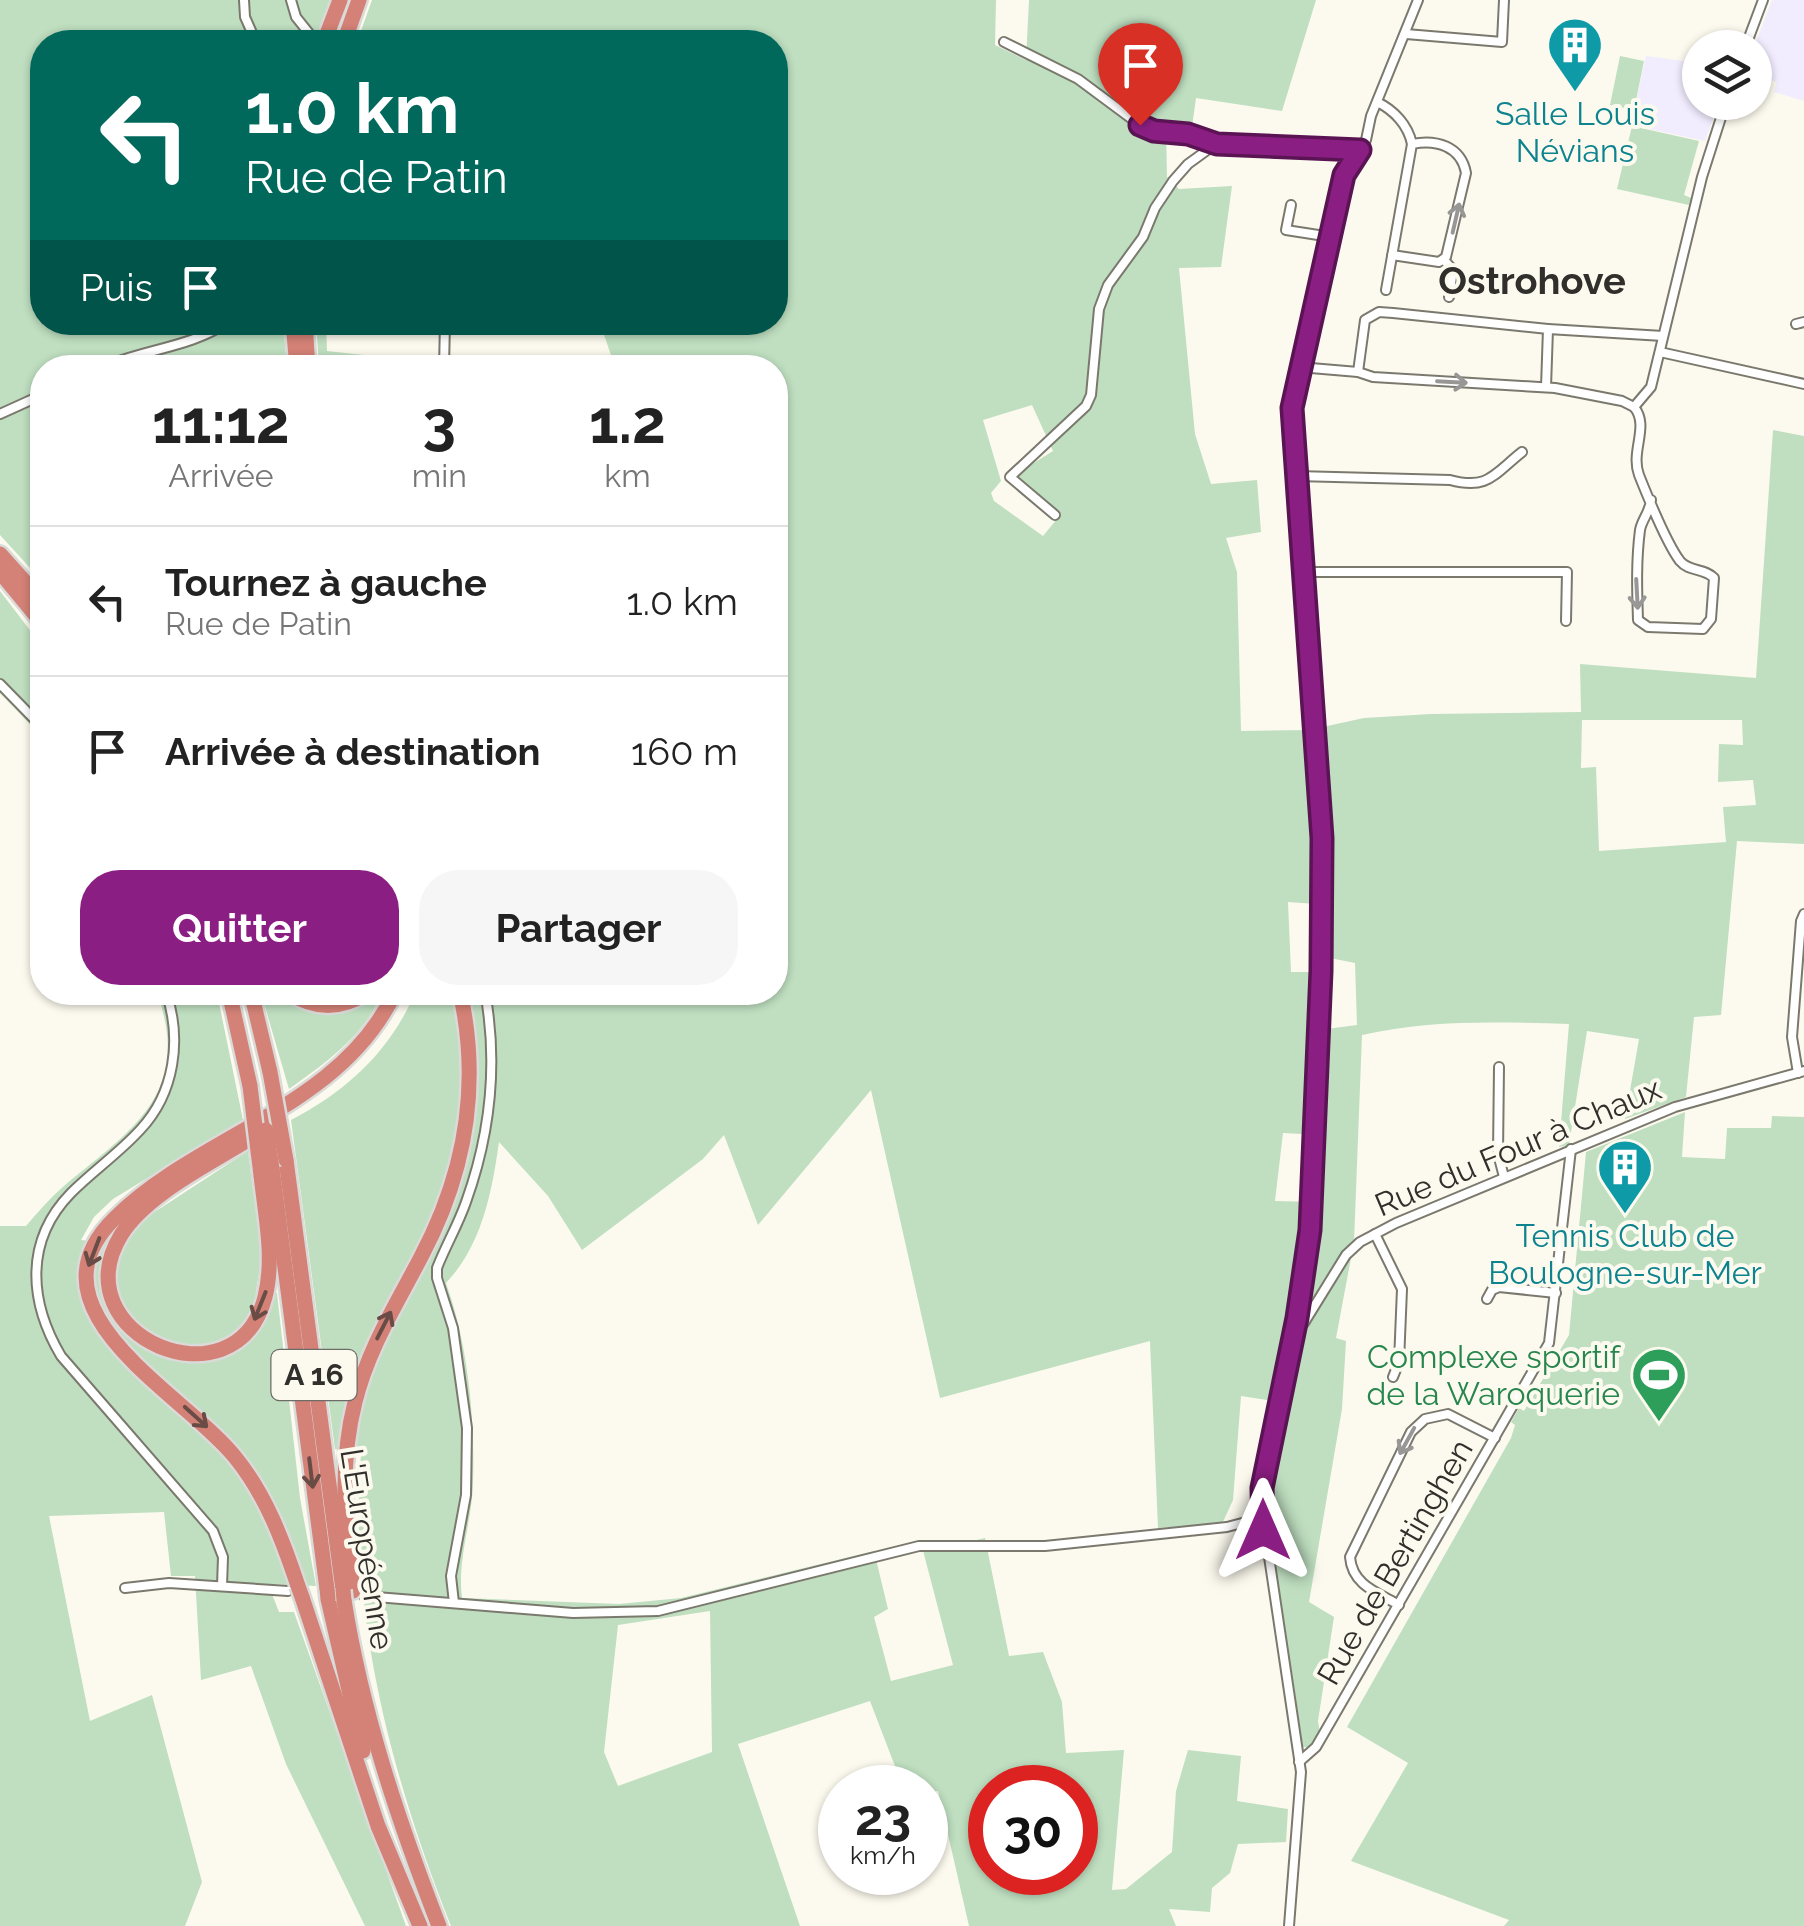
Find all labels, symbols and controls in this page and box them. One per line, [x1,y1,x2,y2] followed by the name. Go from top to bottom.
[1545,15,1605,94] building icon: Salle Louis Névians
[1098,23,1183,126] pin
[1682,30,1772,120] map controls
[1682,30,1772,120] button: layers
[1113,38,1168,93] icon: arrive
[245,67,459,149] text: 1.0 km
[80,70,210,200] icon: left
[1495,95,1655,169] place label: Salle Louis Névians
[245,151,508,204] text: Rue de Patin
[1448,202,1466,234] one-way arrow
[1438,258,1626,303] district label: Ostrohove
[173,260,228,315] icon: arrive
[80,265,153,310] text: Puis
[1435,373,1467,392] one-way arrow
[152,387,290,457] text: 11:12
[423,387,456,457] text: 3
[589,387,666,457] text: 1.2
[168,457,273,494] text: Arrivée
[412,457,467,494] text: min
[604,457,651,494] text: km
[165,560,487,605] text: Tournez à gauche
[80,574,135,629] icon: left
[1628,577,1647,610] one-way arrow
[627,579,738,624] text: 1.0 km
[165,605,352,642] text: Rue de Patin
[80,724,135,779] icon: arrive
[165,729,541,774] text: Arrivée à destination
[631,729,738,774] text: 160 m
[80,870,399,985] button: Quitter
[419,870,738,985] button: Partager
[1369,1070,1666,1224] street label: Rue du Four à Chaux
[1595,1137,1655,1216] building icon: Tennis Club de Boulogne-sur-Mer
[1488,1217,1762,1291] place label: Tennis Club de Boulogne-sur-Mer
[83,1237,101,1267] one-way arrow
[250,1290,268,1320] one-way arrow
[375,1311,394,1341] one-way arrow
[1366,1338,1621,1412] place label: Complexe sportif de la Waroquerie
[1629,1345,1689,1424] sports icon: Complexe sportif de la Waroquerie
[272,1350,356,1400] road number: A 16
[183,1405,208,1428] one-way arrow
[1396,1426,1416,1455] one-way arrow
[1309,1433,1480,1691] street label: Rue de Bertinghen
[333,1446,402,1652] street label: L'Européenne
[302,1457,321,1489] one-way arrow
[1211,1478,1315,1582] position arrow
[968,1765,1098,1895] speed limit sign: 30
[855,1788,911,1847] text: 23
[850,1840,916,1870] text: km/h

